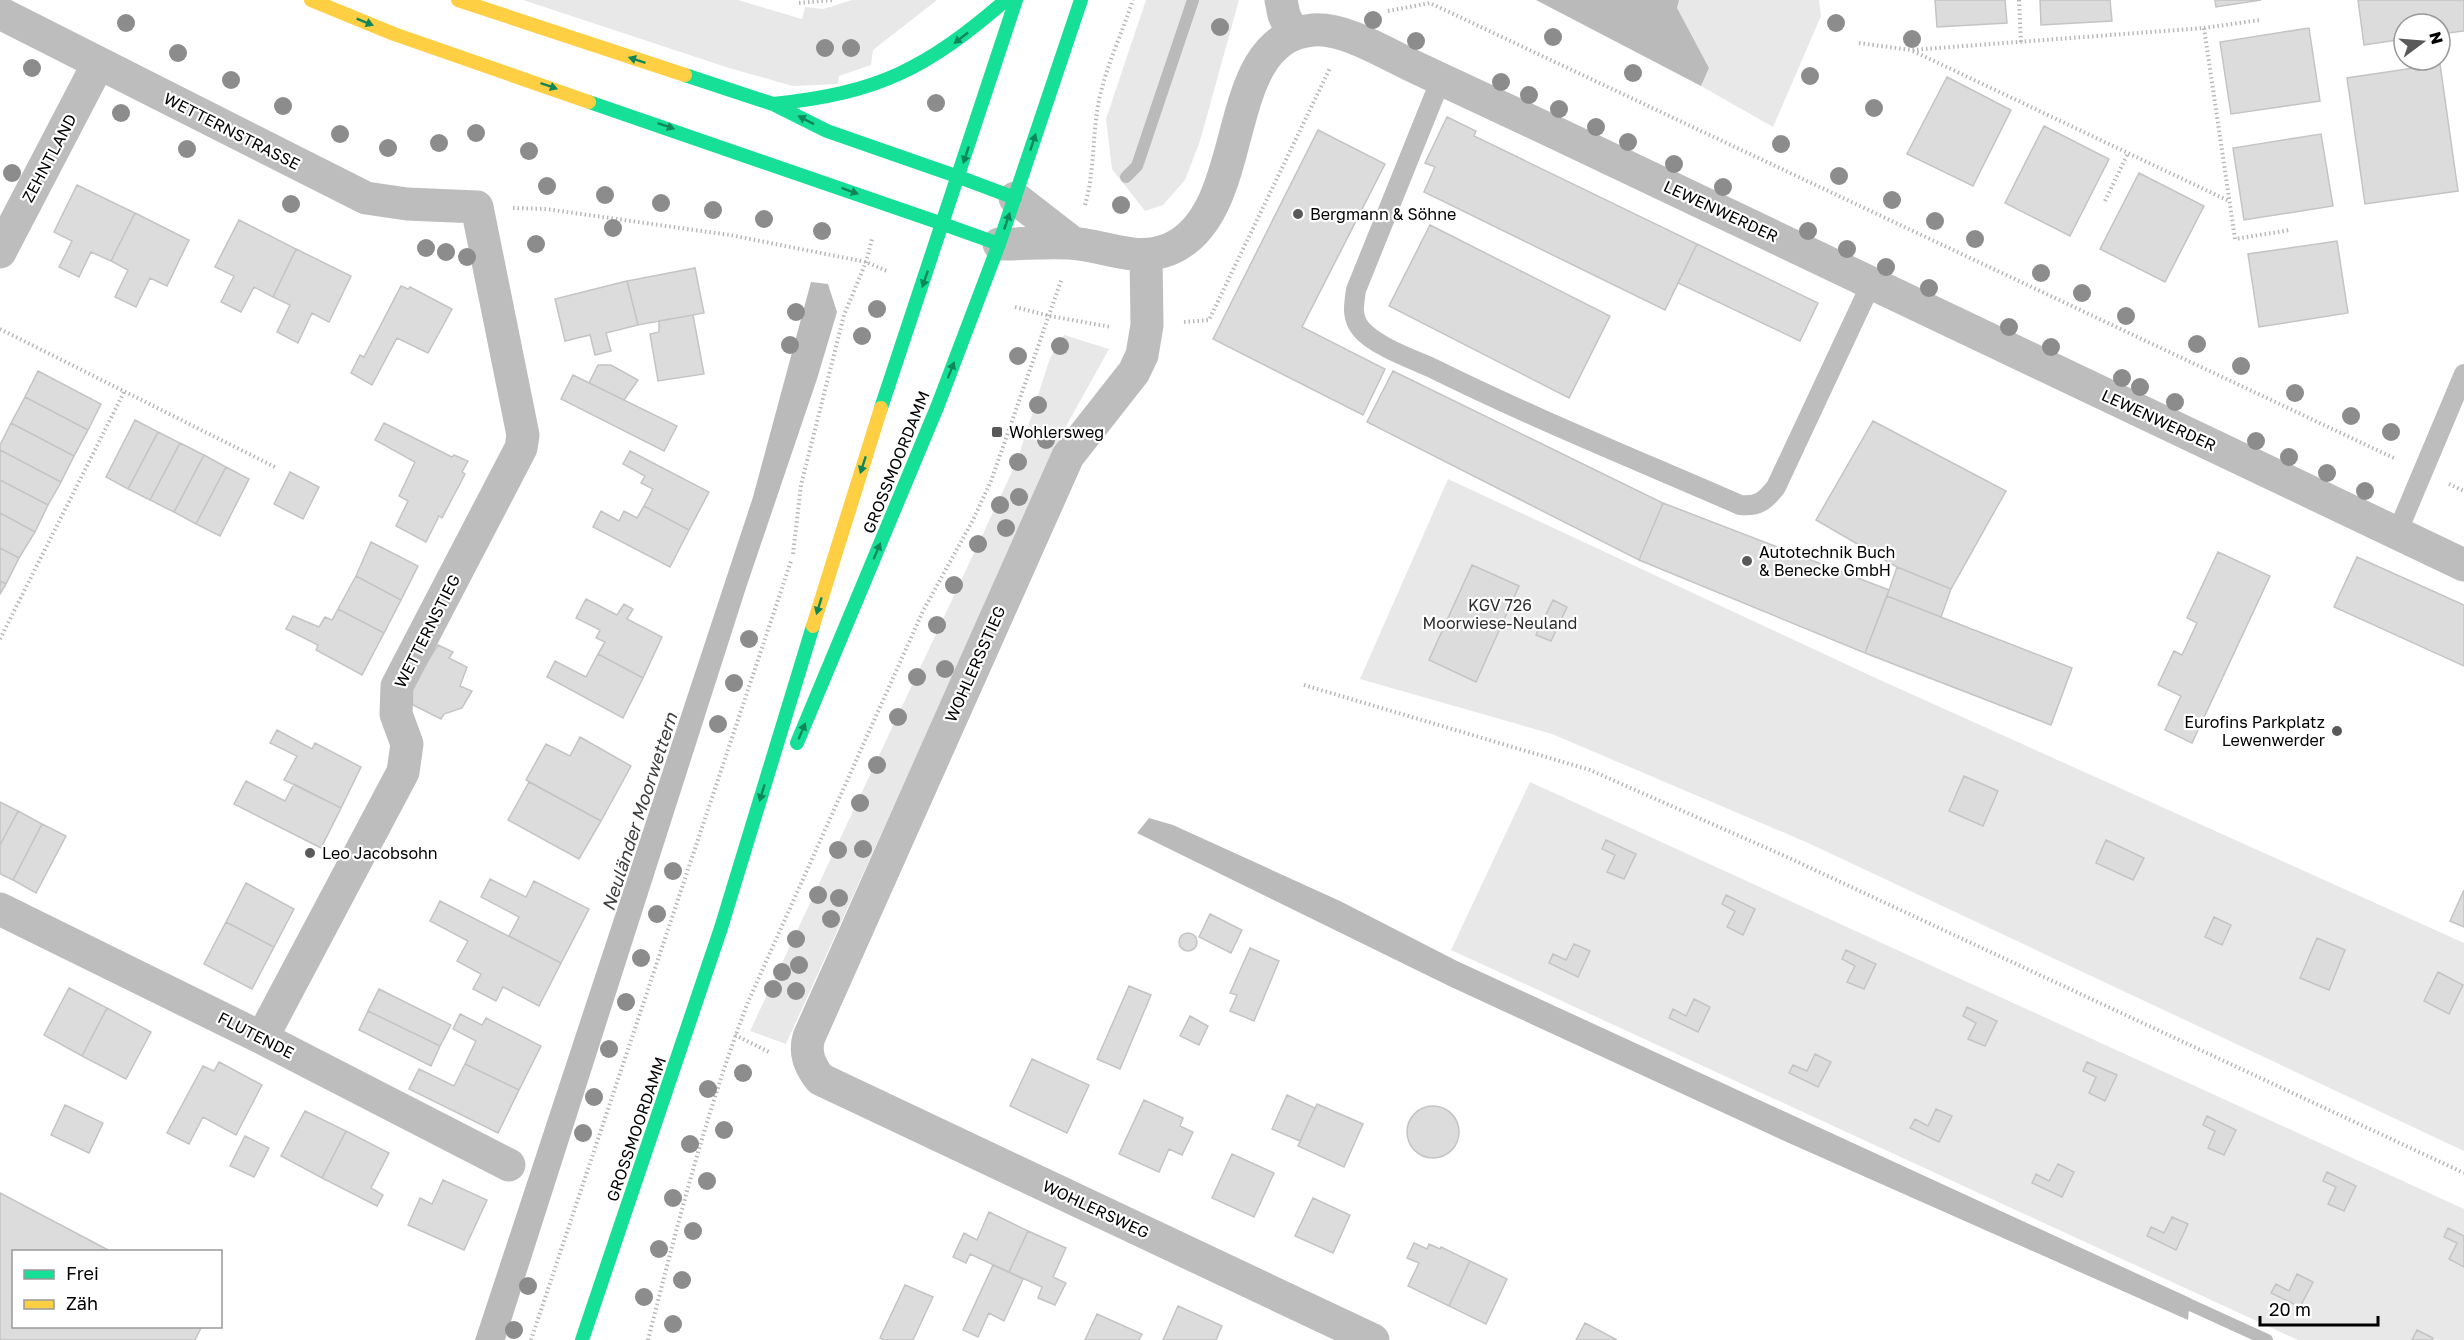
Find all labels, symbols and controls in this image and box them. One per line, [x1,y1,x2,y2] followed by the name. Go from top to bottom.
[2392,12,2452,72] north arrow
[356,18,374,27] one-way arrow
[2425,29,2448,46] text: N
[953,31,969,44] one-way arrow
[628,55,646,64] one-way arrow
[540,82,558,92] one-way arrow
[161,88,303,174] street label: WETTERNSTRASSE
[17,110,81,206] street label: ZEHNTLAND
[797,115,814,125] one-way arrow
[657,122,675,132] one-way arrow
[1029,133,1039,151] one-way arrow
[960,146,970,164] one-way arrow
[1661,176,1782,246] street label: LEWENWERDER
[841,186,859,196] one-way arrow
[1310,204,1456,224] place label: Bergmann & Söhne
[1291,207,1305,221] marker: Bergmann & Söhne
[1003,212,1012,230] one-way arrow
[919,270,929,288] one-way arrow
[946,361,956,379] one-way arrow
[2099,385,2220,455] street label: LEWENWERDER
[858,388,934,536] street label: GROSSMOORDAMM
[1009,422,1104,442] place label: Wohlersweg
[990,425,1004,439] marker: Wohlersweg
[858,456,868,474] one-way arrow
[873,542,882,560] one-way arrow
[1759,542,1895,580] place label: Autotechnik Buch & Benecke GmbH
[1740,554,1754,568] marker: Autotechnik Buch & Benecke GmbH
[390,571,464,691] street label: WETTERNSTIEG
[1423,595,1577,633] park label: KGV 726 Moorwiese-Neuland
[814,597,824,615] one-way arrow
[940,603,1010,725] street label: WOHLERSSTIEG
[597,709,682,914] water label: Neuländer Moorwettern
[2184,712,2325,750] place label: Eurofins Parkplatz Lewenwerder
[798,722,807,740] one-way arrow
[2330,724,2344,738] marker: Eurofins Parkplatz Lewenwerder
[757,784,766,802] one-way arrow
[322,843,438,863] place label: Leo Jacobsohn
[303,846,317,860] marker: Leo Jacobsohn
[215,1007,297,1063] street label: FLUTENDE
[602,1054,670,1204] street label: GROSSMOORDAMM
[1039,1176,1153,1242] street label: WOHLERSWEG
[12,1250,222,1328] legend
[66,1262,99,1284] text: Frei
[2260,1289,2378,1327] scale bar
[66,1292,98,1314] text: Zäh
[2269,1298,2311,1320] text: 20 m

